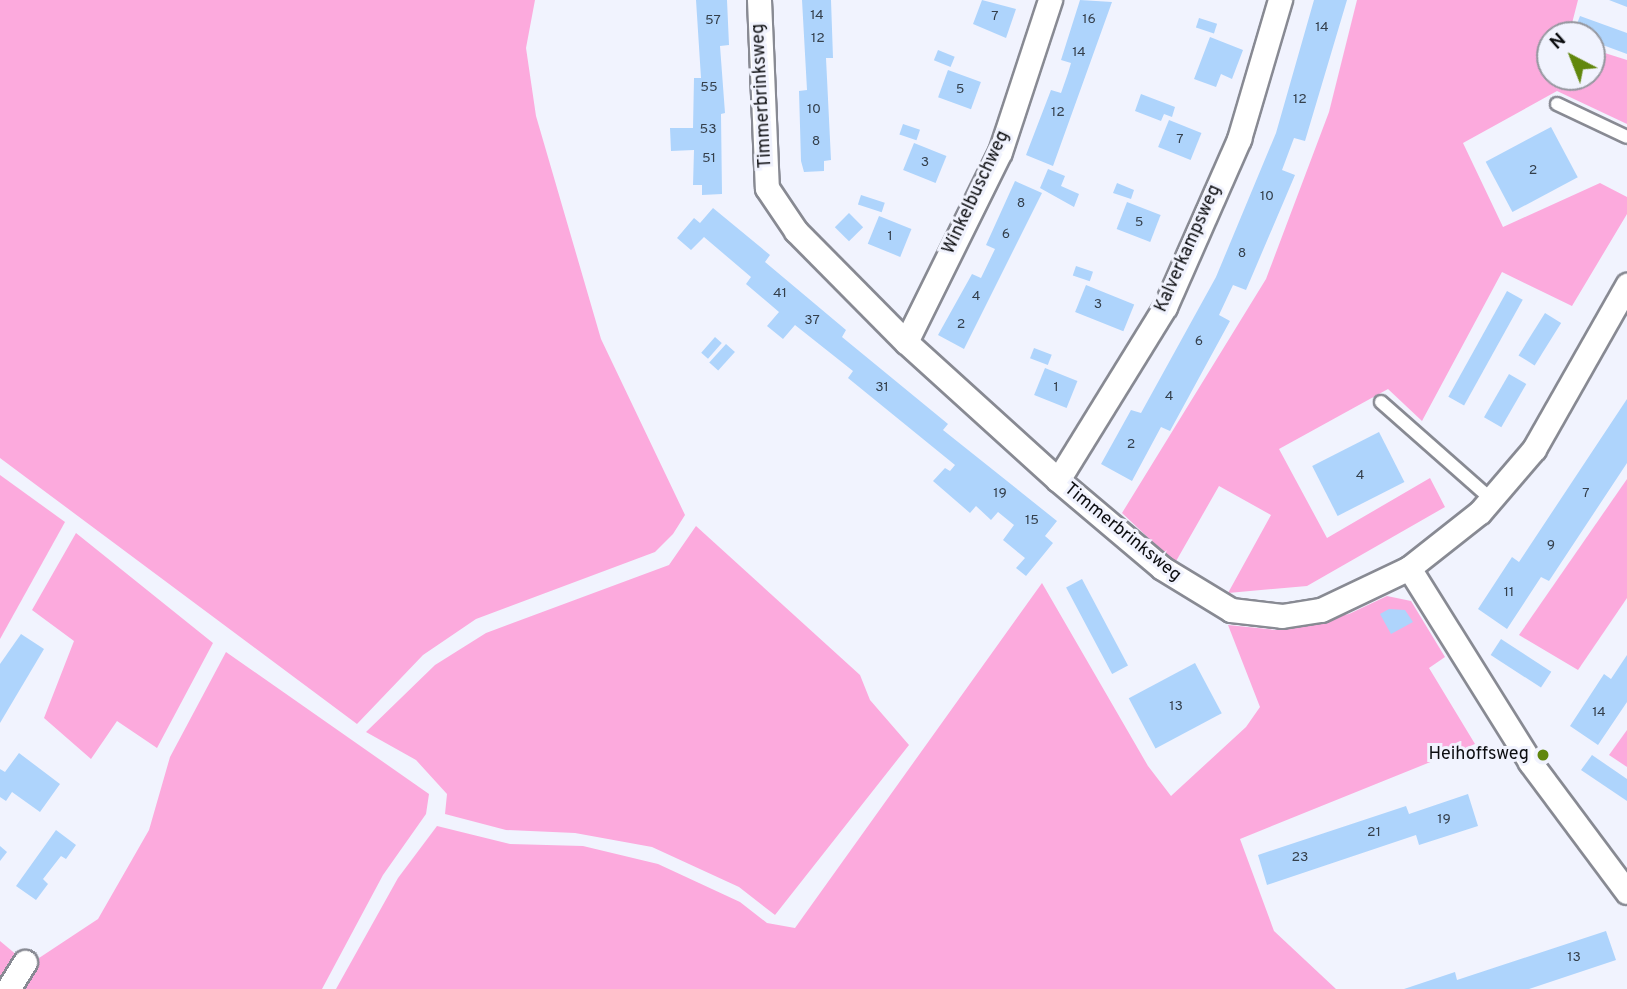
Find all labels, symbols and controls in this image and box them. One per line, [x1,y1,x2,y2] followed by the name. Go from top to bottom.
[810,8,824,24] house number: 14
[991,9,999,25] house number: 7
[1082,12,1096,28] house number: 16
[705,13,721,29] house number: 57
[1315,20,1329,36] house number: 14
[1536,21,1606,91] north arrow
[748,23,778,169] street label: Timmerbrinksweg
[1545,28,1571,55] text: N
[811,31,825,47] house number: 12
[1072,45,1086,61] house number: 14
[700,80,718,96] house number: 55
[956,82,964,98] house number: 5
[1293,92,1307,108] house number: 12
[807,102,821,118] house number: 10
[1051,105,1065,121] house number: 12
[699,122,717,138] house number: 53
[939,128,1015,258] street label: Winkelbuschweg
[1176,132,1184,148] house number: 7
[812,134,820,150] house number: 8
[702,151,716,167] house number: 51
[921,155,929,171] house number: 3
[1529,163,1537,179] house number: 2
[1151,182,1227,316] street label: Kalverkampsweg
[1260,189,1274,205] house number: 10
[1017,196,1025,212] house number: 8
[1135,215,1143,231] house number: 5
[1002,227,1010,243] house number: 6
[887,229,893,245] house number: 1
[1238,246,1246,262] house number: 8
[773,286,787,302] house number: 41
[972,289,980,305] house number: 4
[1094,297,1102,313] house number: 3
[804,313,820,329] house number: 37
[957,317,965,333] house number: 2
[1195,334,1203,350] house number: 6
[875,380,889,396] house number: 31
[1053,380,1059,396] house number: 1
[1165,389,1173,405] house number: 4
[1127,437,1135,453] house number: 2
[1356,468,1364,484] house number: 4
[1059,479,1185,587] street label: Timmerbrinksweg
[993,486,1007,502] house number: 19
[1582,486,1590,502] house number: 7
[1025,513,1039,529] house number: 15
[1547,538,1555,554] house number: 9
[1504,585,1514,601] house number: 11
[1169,699,1183,715] house number: 13
[1592,705,1606,721] house number: 14
[1428,744,1529,766] place label: Heihoffsweg
[1535,747,1551,763] marker: Heihoffsweg
[1437,812,1451,828] house number: 19
[1367,825,1381,841] house number: 21
[1292,850,1308,866] house number: 23
[1567,950,1581,966] house number: 13

